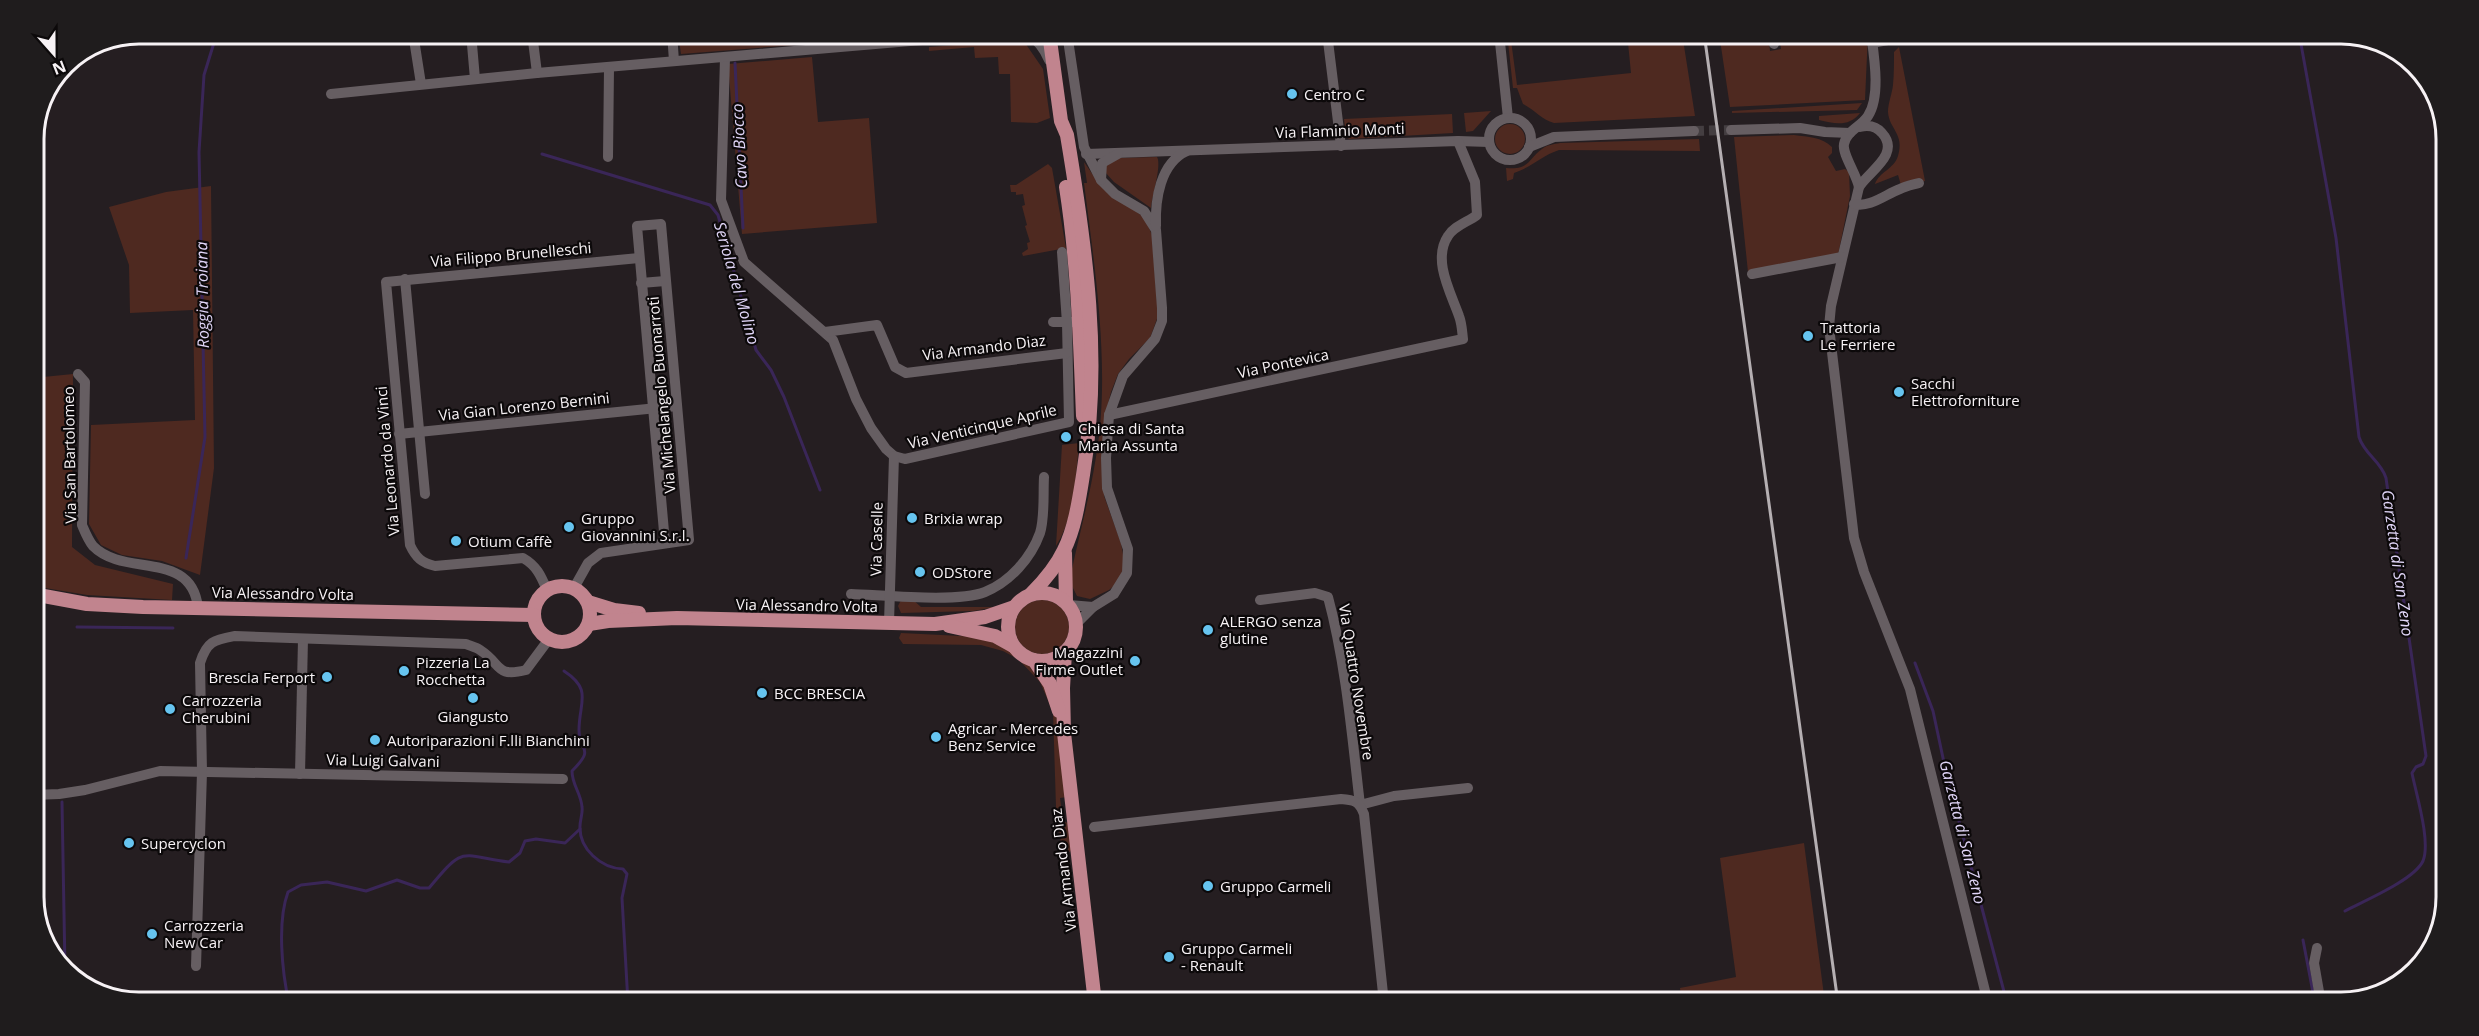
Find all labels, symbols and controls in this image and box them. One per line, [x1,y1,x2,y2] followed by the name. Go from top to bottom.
[24,24,84,84] north arrow
[49,55,69,81] text: N
[1304,84,1365,104] place label: Centro C
[1285,87,1299,101] marker: Centro C
[726,103,752,189] water label: Cavo Biocco
[1275,118,1405,142] street label: Via Flaminio Monti
[709,219,765,347] water label: Seriola del Molino
[430,237,592,271] street label: Via Filippo Brunelleschi
[190,241,214,349] water label: Roggia Troiana
[642,296,680,494] street label: Via Michelangelo Buonarroti
[1820,317,1895,354] place label: Trattoria Le Ferriere
[1801,329,1815,343] marker: Trattoria Le Ferriere
[921,330,1047,364] street label: Via Armando Diaz
[1236,344,1330,382] street label: Via Pontevica
[1911,373,2020,410] place label: Sacchi Elettroforniture
[370,385,404,537] street label: Via Leonardo da Vinci
[1892,385,1906,399] marker: Sacchi Elettroforniture
[58,386,80,524] street label: Via San Bartolomeo
[437,387,611,425] street label: Via Gian Lorenzo Bernini
[906,399,1058,453] street label: Via Venticinque Aprile
[1078,418,1185,455] place label: Chiesa di Santa Maria Assunta
[1059,430,1073,444] marker: Chiesa di Santa Maria Assunta
[2377,488,2419,638] water label: Garzetta di San Zeno
[865,502,887,576] street label: Via Caselle
[581,508,690,545] place label: Gruppo Giovannini S.r.l.
[924,508,1003,528] place label: Brixia wrap
[905,511,919,525] marker: Brixia wrap
[562,520,576,534] marker: Gruppo Giovannini S.r.l.
[468,531,552,551] place label: Otium Caffè
[449,534,463,548] marker: Otium Caffè
[932,562,992,582] place label: ODStore
[913,565,927,579] marker: ODStore
[212,582,354,604] street label: Via Alessandro Volta
[736,594,878,616] street label: Via Alessandro Volta
[1335,603,1379,761] street label: Via Quattro Novembre
[1220,611,1322,648] place label: ALERGO senza glutine
[1201,623,1215,637] marker: ALERGO senza glutine
[1035,642,1123,679] place label: Magazzini Firme Outlet
[416,652,490,689] place label: Pizzeria La Rocchetta
[1128,654,1142,668] marker: Magazzini Firme Outlet
[397,664,411,678] marker: Pizzeria La Rocchetta
[208,667,315,687] place label: Brescia Ferport
[320,670,334,684] marker: Brescia Ferport
[774,683,866,703] place label: BCC BRESCIA
[755,686,769,700] marker: BCC BRESCIA
[182,690,262,727] place label: Carrozzeria Cherubini
[466,691,480,705] marker: Giangusto
[163,702,177,716] marker: Carrozzeria Cherubini
[437,706,509,726] place label: Giangusto
[948,718,1078,755] place label: Agricar - Mercedes Benz Service
[387,730,590,750] place label: Autoriparazioni F.lli Bianchini
[929,730,943,744] marker: Agricar - Mercedes Benz Service
[368,733,382,747] marker: Autoriparazioni F.lli Bianchini
[326,749,440,771] street label: Via Luigi Galvani
[1934,758,1992,906] water label: Garzetta di San Zeno
[1046,807,1080,933] street label: Via Armando Diaz
[141,833,226,853] place label: Supercyclon
[122,836,136,850] marker: Supercyclon
[1220,876,1331,896] place label: Gruppo Carmeli
[1201,879,1215,893] marker: Gruppo Carmeli
[164,915,244,952] place label: Carrozzeria New Car
[145,927,159,941] marker: Carrozzeria New Car
[1181,938,1292,975] place label: Gruppo Carmeli - Renault
[1162,950,1176,964] marker: Gruppo Carmeli - Renault

